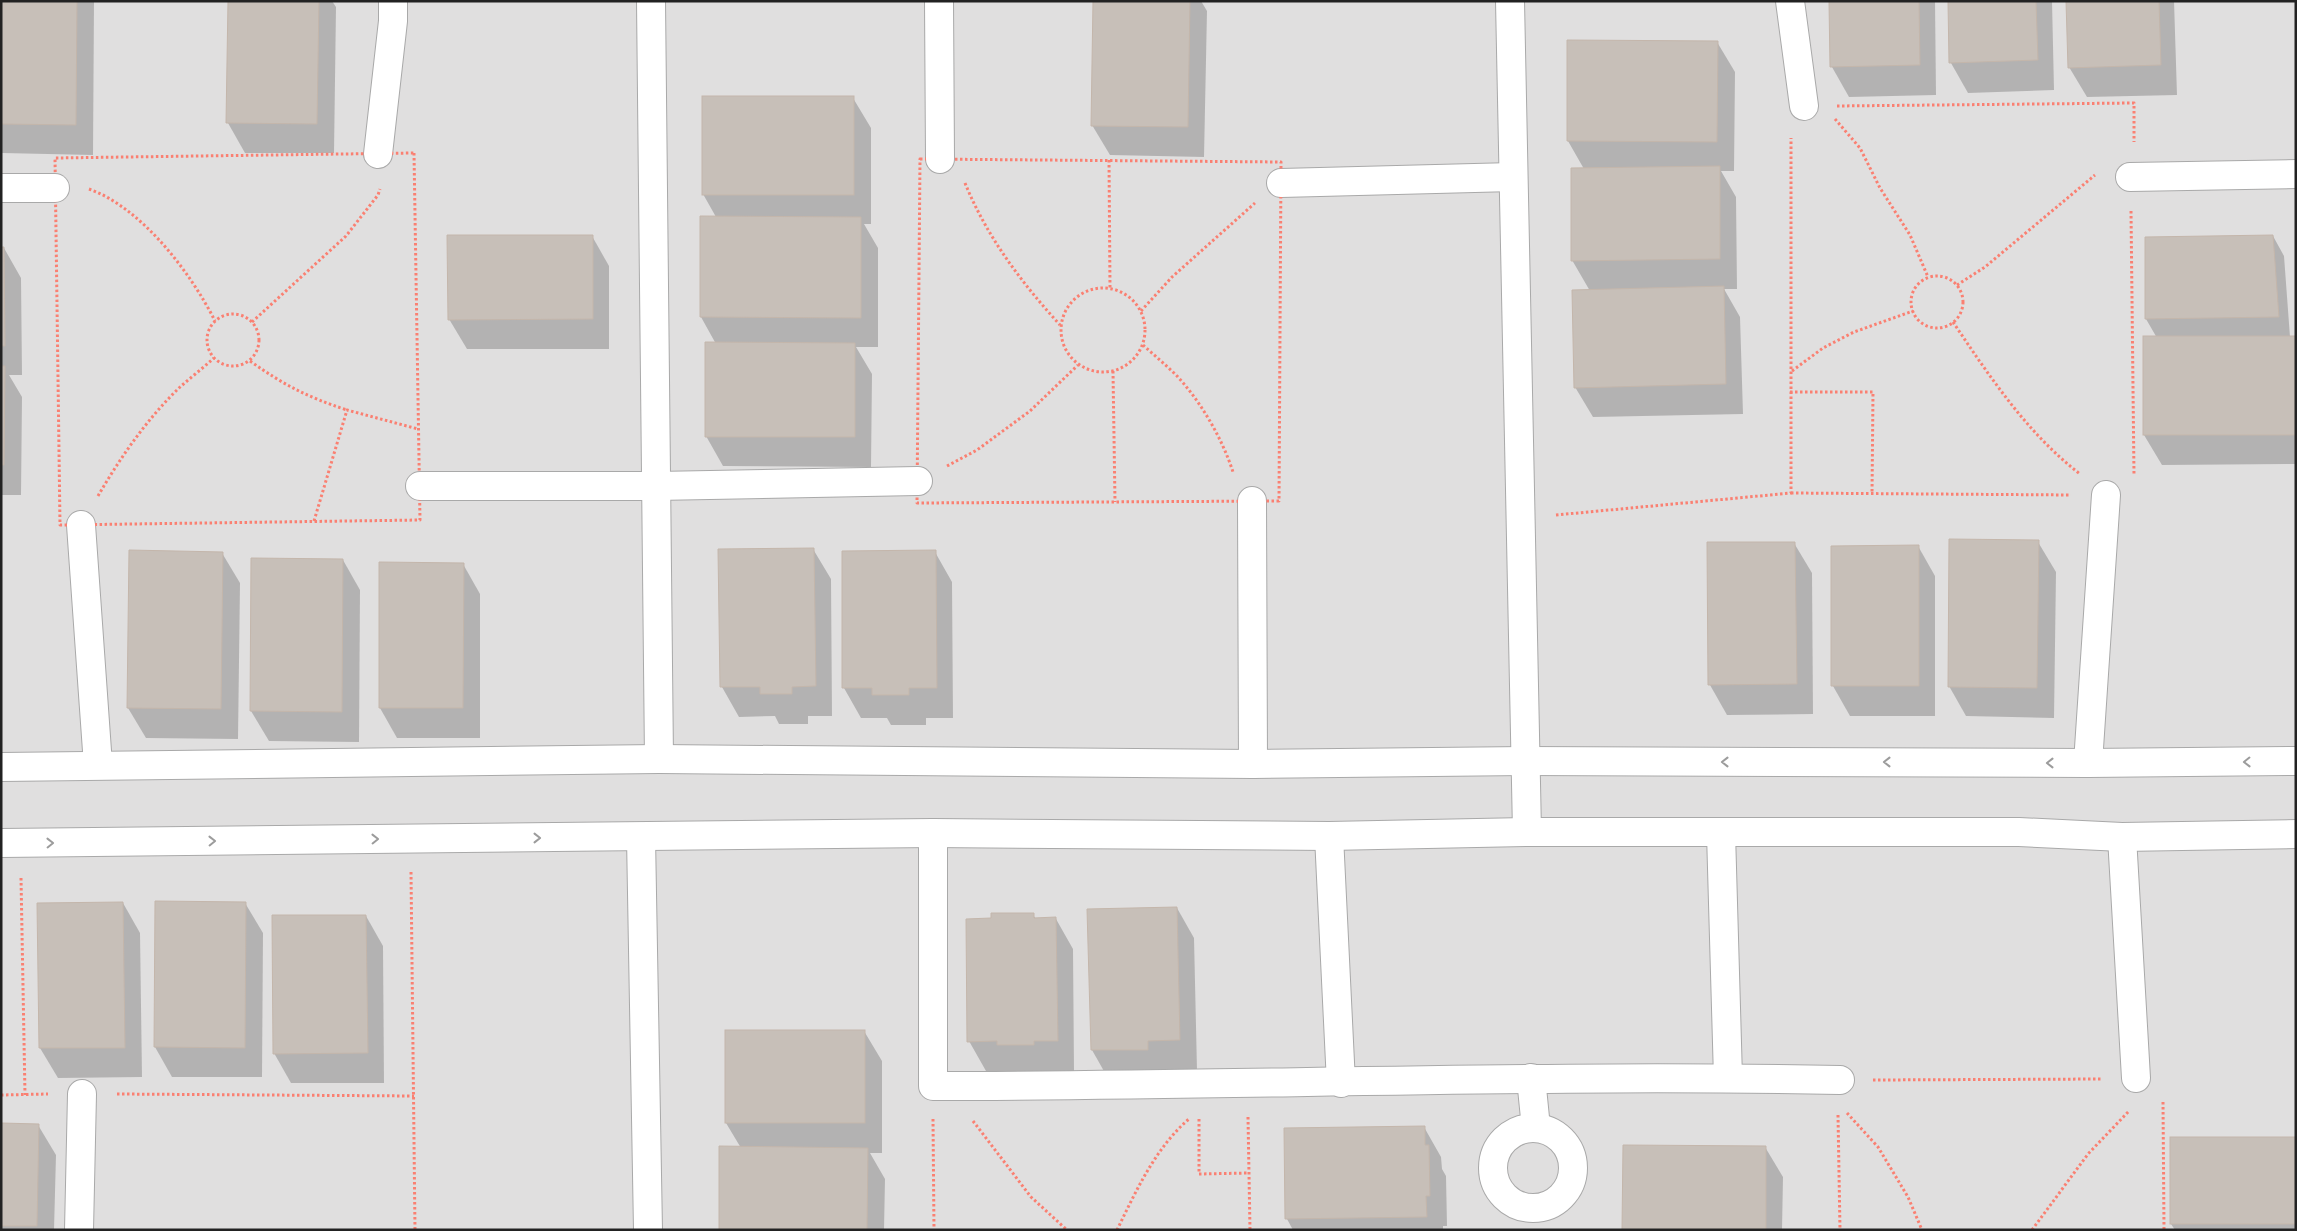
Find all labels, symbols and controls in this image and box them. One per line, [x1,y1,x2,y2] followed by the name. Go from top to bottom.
[1720,756,1728,767] one-way arrow
[1883,757,1890,767] one-way arrow
[2243,757,2250,767] one-way arrow
[2045,758,2053,768] one-way arrow
[534,833,542,843] one-way arrow
[372,834,379,844] one-way arrow
[209,836,217,846] one-way arrow
[46,838,54,848] one-way arrow

